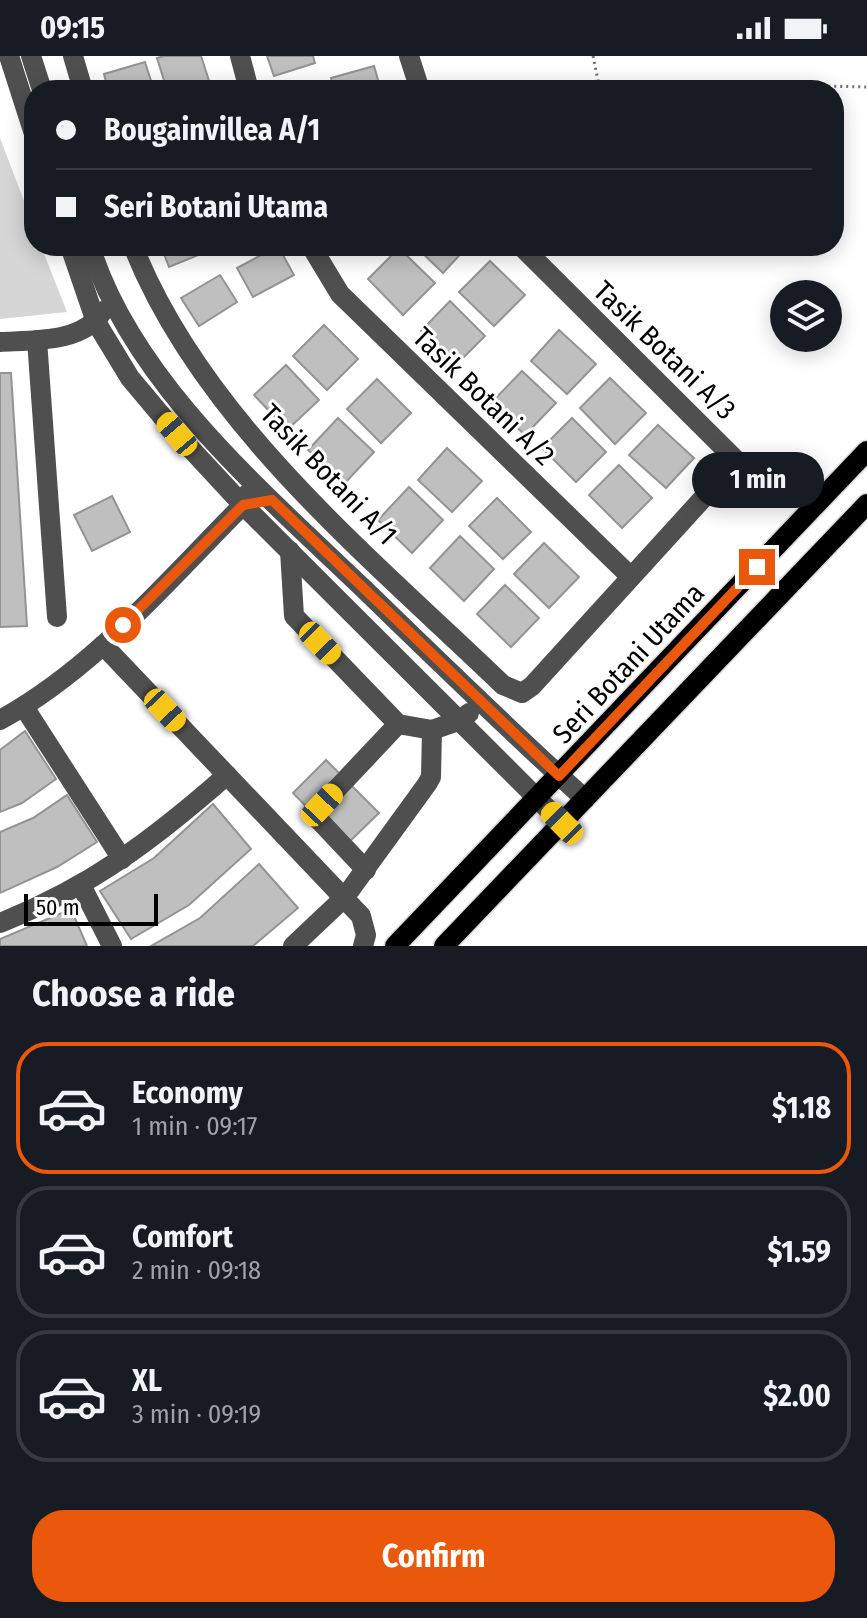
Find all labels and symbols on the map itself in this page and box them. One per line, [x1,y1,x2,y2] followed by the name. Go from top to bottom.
[587,274,742,426] street label: Tasik Botani A/3
[406,321,561,472] street label: Tasik Botani A/2
[254,397,404,551] street label: Tasik Botani A/1
[152,408,202,460] car
[691,451,823,507] callout: 1 min
[739,549,775,585] route end
[546,577,711,750] street label: Seri Botani Utama
[105,607,141,643] route start
[295,617,345,669] car
[140,684,190,736] car
[297,779,347,831] car
[537,798,587,848] car
[24,890,158,926] scale bar

